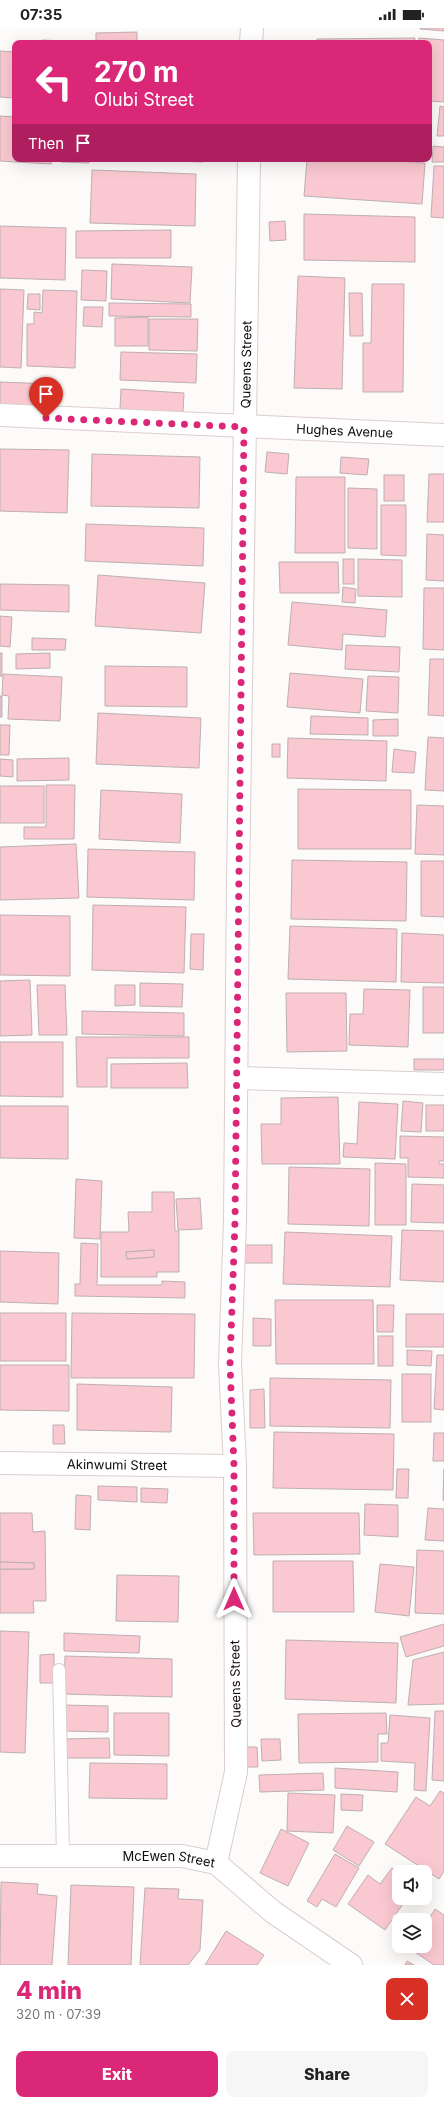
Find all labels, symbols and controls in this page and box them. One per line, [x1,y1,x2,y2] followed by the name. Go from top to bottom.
[20,5,62,24] text: 07:35
[94,55,179,89] text: 270 m
[28,56,80,108] icon: left
[94,89,194,110] text: Olubi Street
[72,132,94,154] icon: arrive
[28,134,64,153] text: Then
[237,320,255,408] street label: Queens Street
[29,377,63,418] pin
[35,383,57,405] icon: arrive
[296,420,393,441] street label: Hughes Avenue
[67,1456,167,1473] street label: Akinwumi Street
[213,1578,255,1620] position arrow
[226,1640,244,1728] street label: Queens Street
[122,1848,216,1871] street label: McEwen Street
[392,1865,432,1953] map controls
[392,1865,432,1905] button: sound
[392,1913,432,1953] button: layers
[16,1976,82,2005] text: 4 min
[386,1978,428,2020] button: close
[16,2006,101,2022] text: 320 m · 07:39
[16,2051,218,2097] button: Exit
[226,2051,428,2097] button: Share

